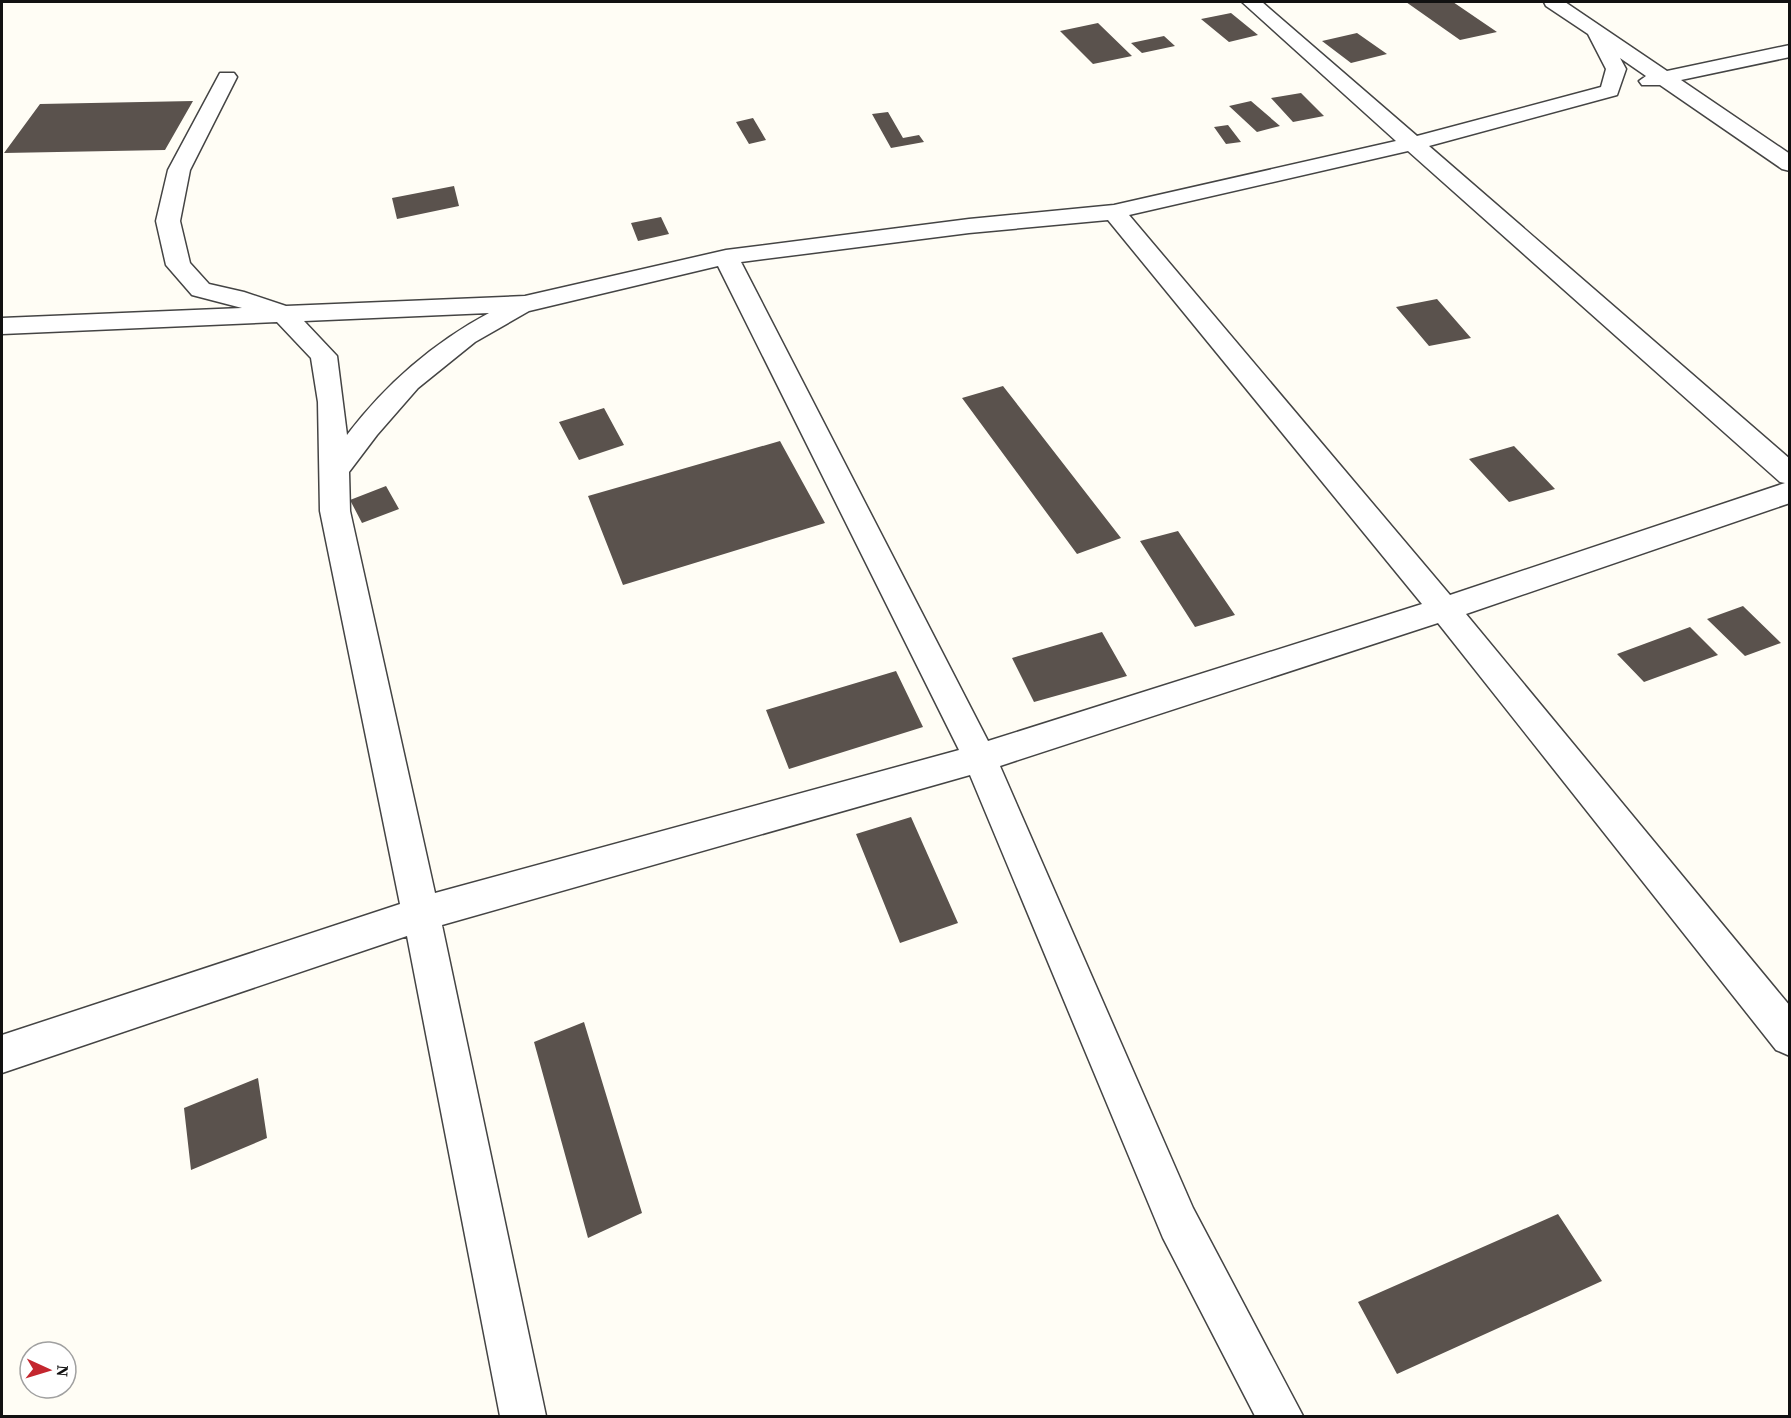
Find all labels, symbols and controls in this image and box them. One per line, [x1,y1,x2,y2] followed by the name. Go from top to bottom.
[18,1340,78,1400] north arrow
[52,1364,74,1378] text: N

